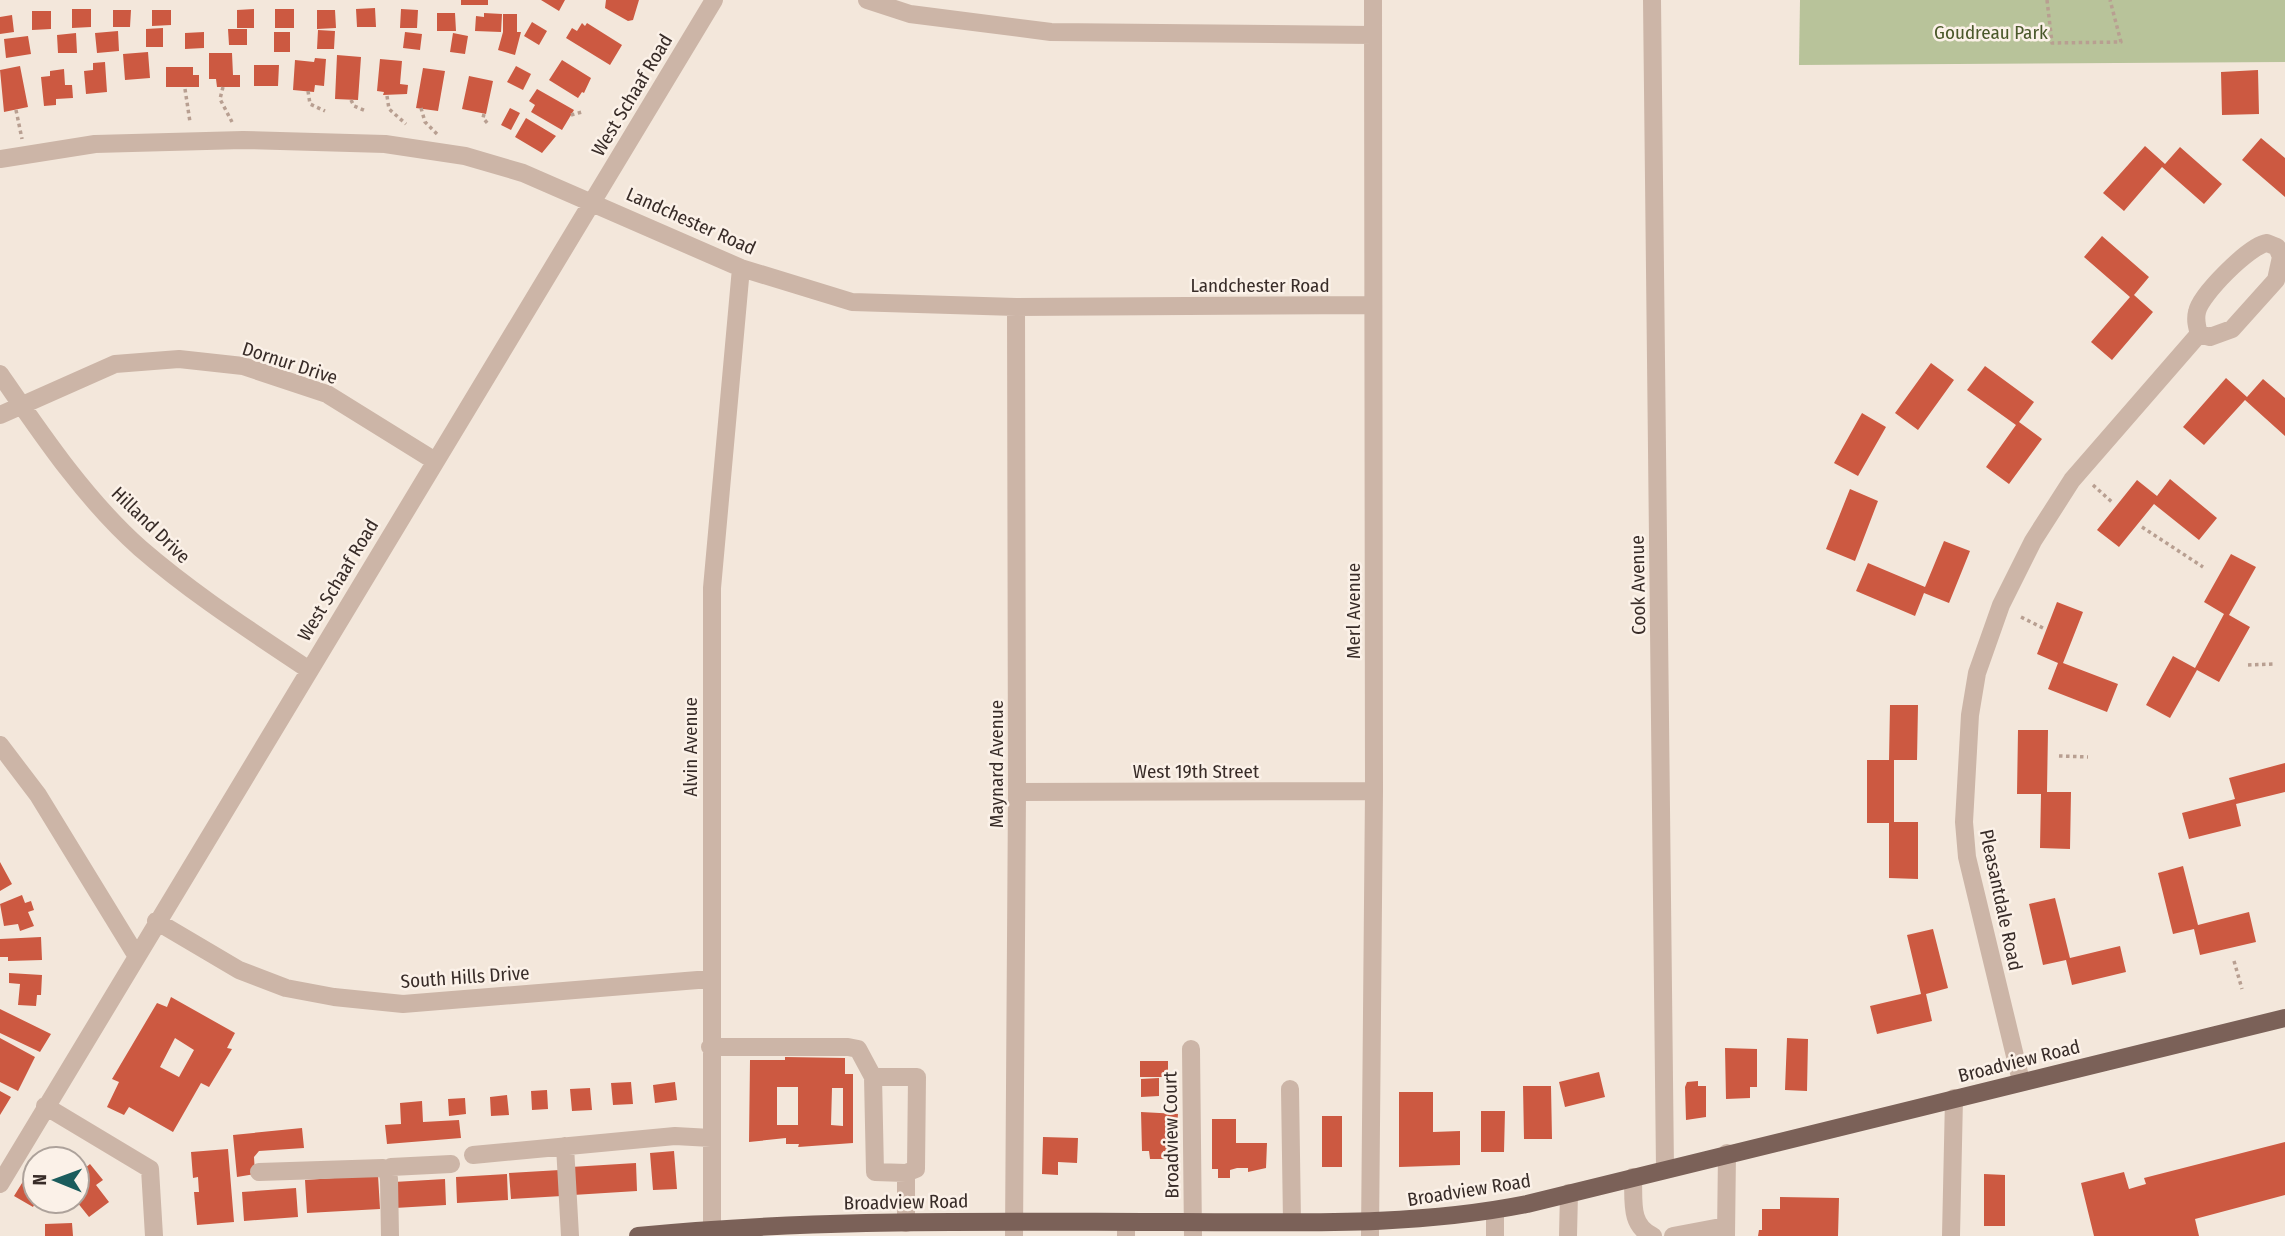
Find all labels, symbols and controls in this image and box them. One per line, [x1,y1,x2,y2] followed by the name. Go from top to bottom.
[1934,21,2048,44] park label: Goudreau Park
[587,30,677,160] street label: West Schaaf Road
[623,182,759,260] street label: Landchester Road
[1190,274,1330,297] street label: Landchester Road
[239,337,341,389] street label: Dornur Drive
[107,482,195,568] street label: Hilland Drive
[293,515,383,645] street label: West Schaaf Road
[1626,535,1650,635] street label: Cook Avenue
[1342,563,1365,659] street label: Merl Avenue
[679,697,702,797] street label: Alvin Avenue
[985,700,1008,828] street label: Maynard Avenue
[1133,760,1260,783] street label: West 19th Street
[1975,827,2027,973] street label: Pleasantdale Road
[400,961,530,993] street label: South Hills Drive
[1956,1035,2082,1087] street label: Broadview Road
[1158,1070,1184,1199] street label: Broadview Court
[21,1145,91,1215] north arrow
[1406,1169,1532,1211] street label: Broadview Road
[28,1174,51,1186] text: N
[843,1189,969,1215] street label: Broadview Road

